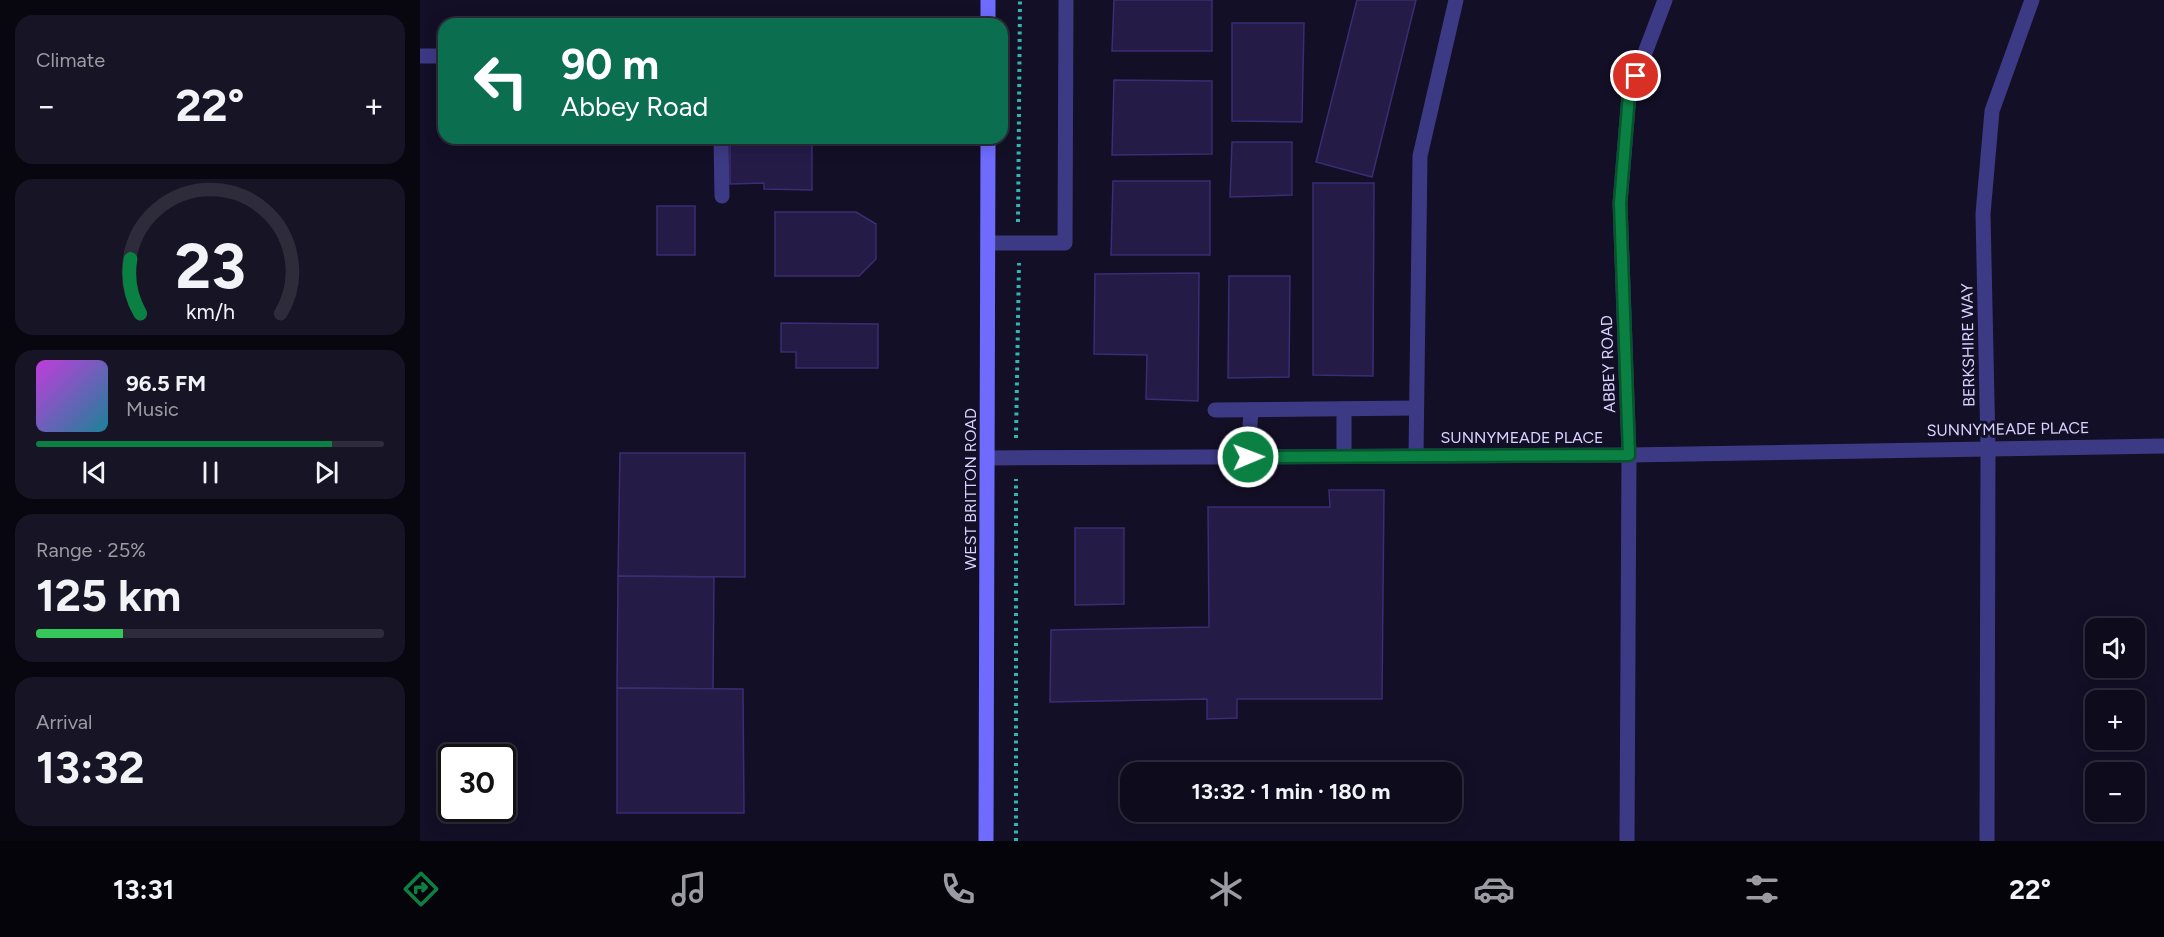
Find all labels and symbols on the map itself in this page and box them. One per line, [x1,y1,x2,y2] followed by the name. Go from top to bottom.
[1610,50,1661,101] pin
[1957,283,1979,407] street label: BERKSHIRE WAY
[1597,315,1619,413] street label: ABBEY ROAD
[961,408,980,570] street label: WEST BRITTON ROAD
[1926,418,2090,440] street label: SUNNYMEADE PLACE
[1216,425,1280,489] position arrow
[1441,428,1603,447] street label: SUNNYMEADE PLACE
[438,744,516,822] speed limit sign: 30

